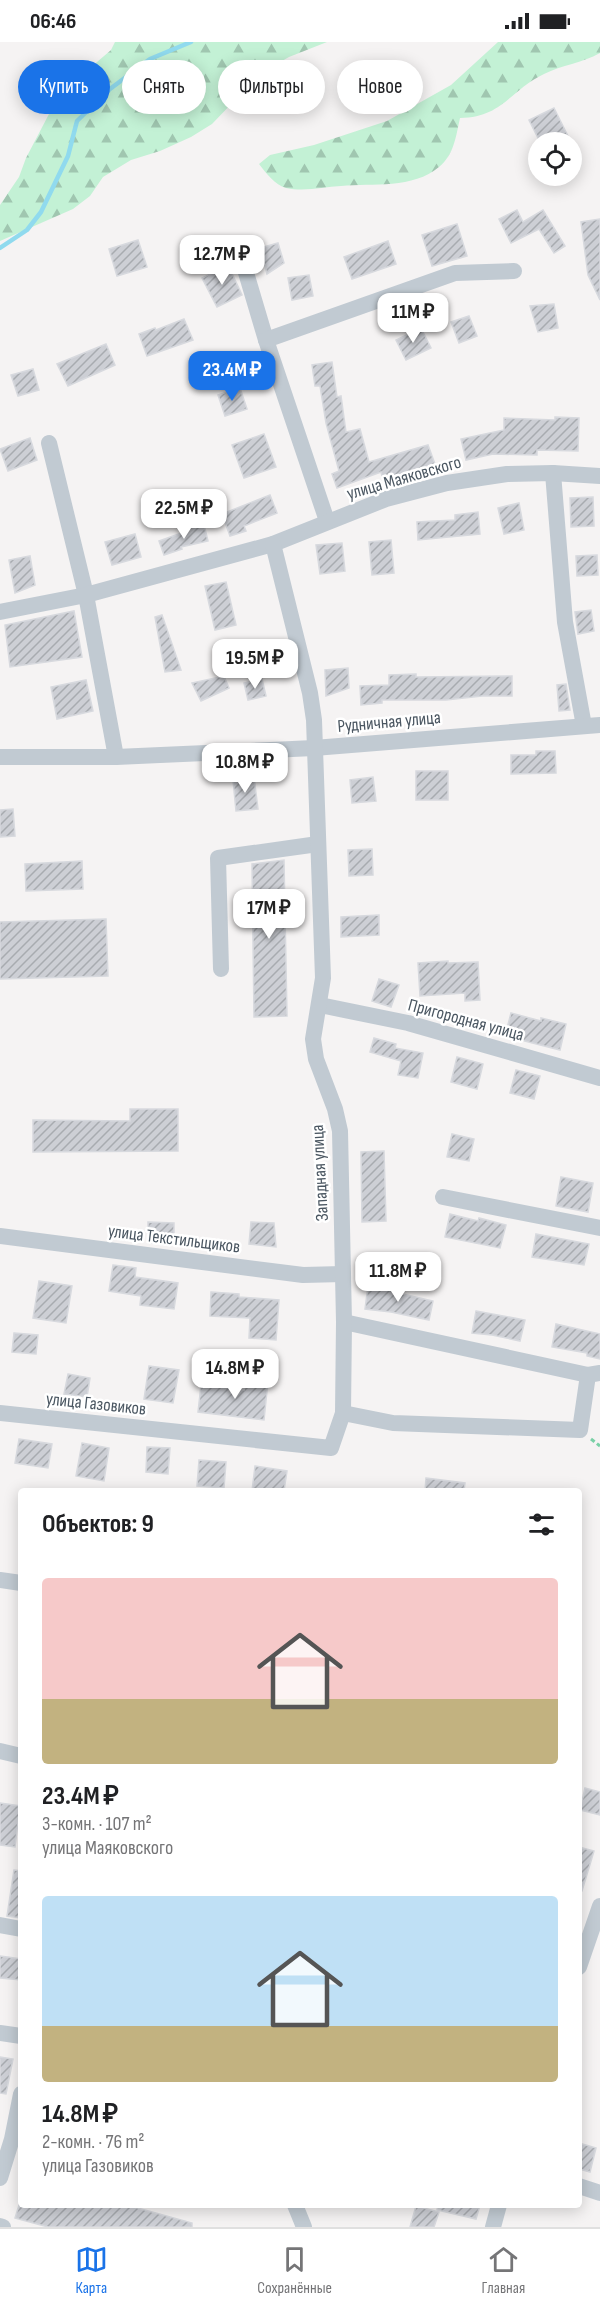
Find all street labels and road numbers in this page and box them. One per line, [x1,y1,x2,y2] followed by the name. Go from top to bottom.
[344,452,464,504] street label: улица Маяковского
[337,707,442,737] street label: Рудничная улица
[406,994,526,1046] street label: Пригородная улица
[307,1124,333,1222] street label: Западная улица
[107,1220,241,1258] street label: улица Текстильщиков
[45,1388,147,1420] street label: улица Газовиков

